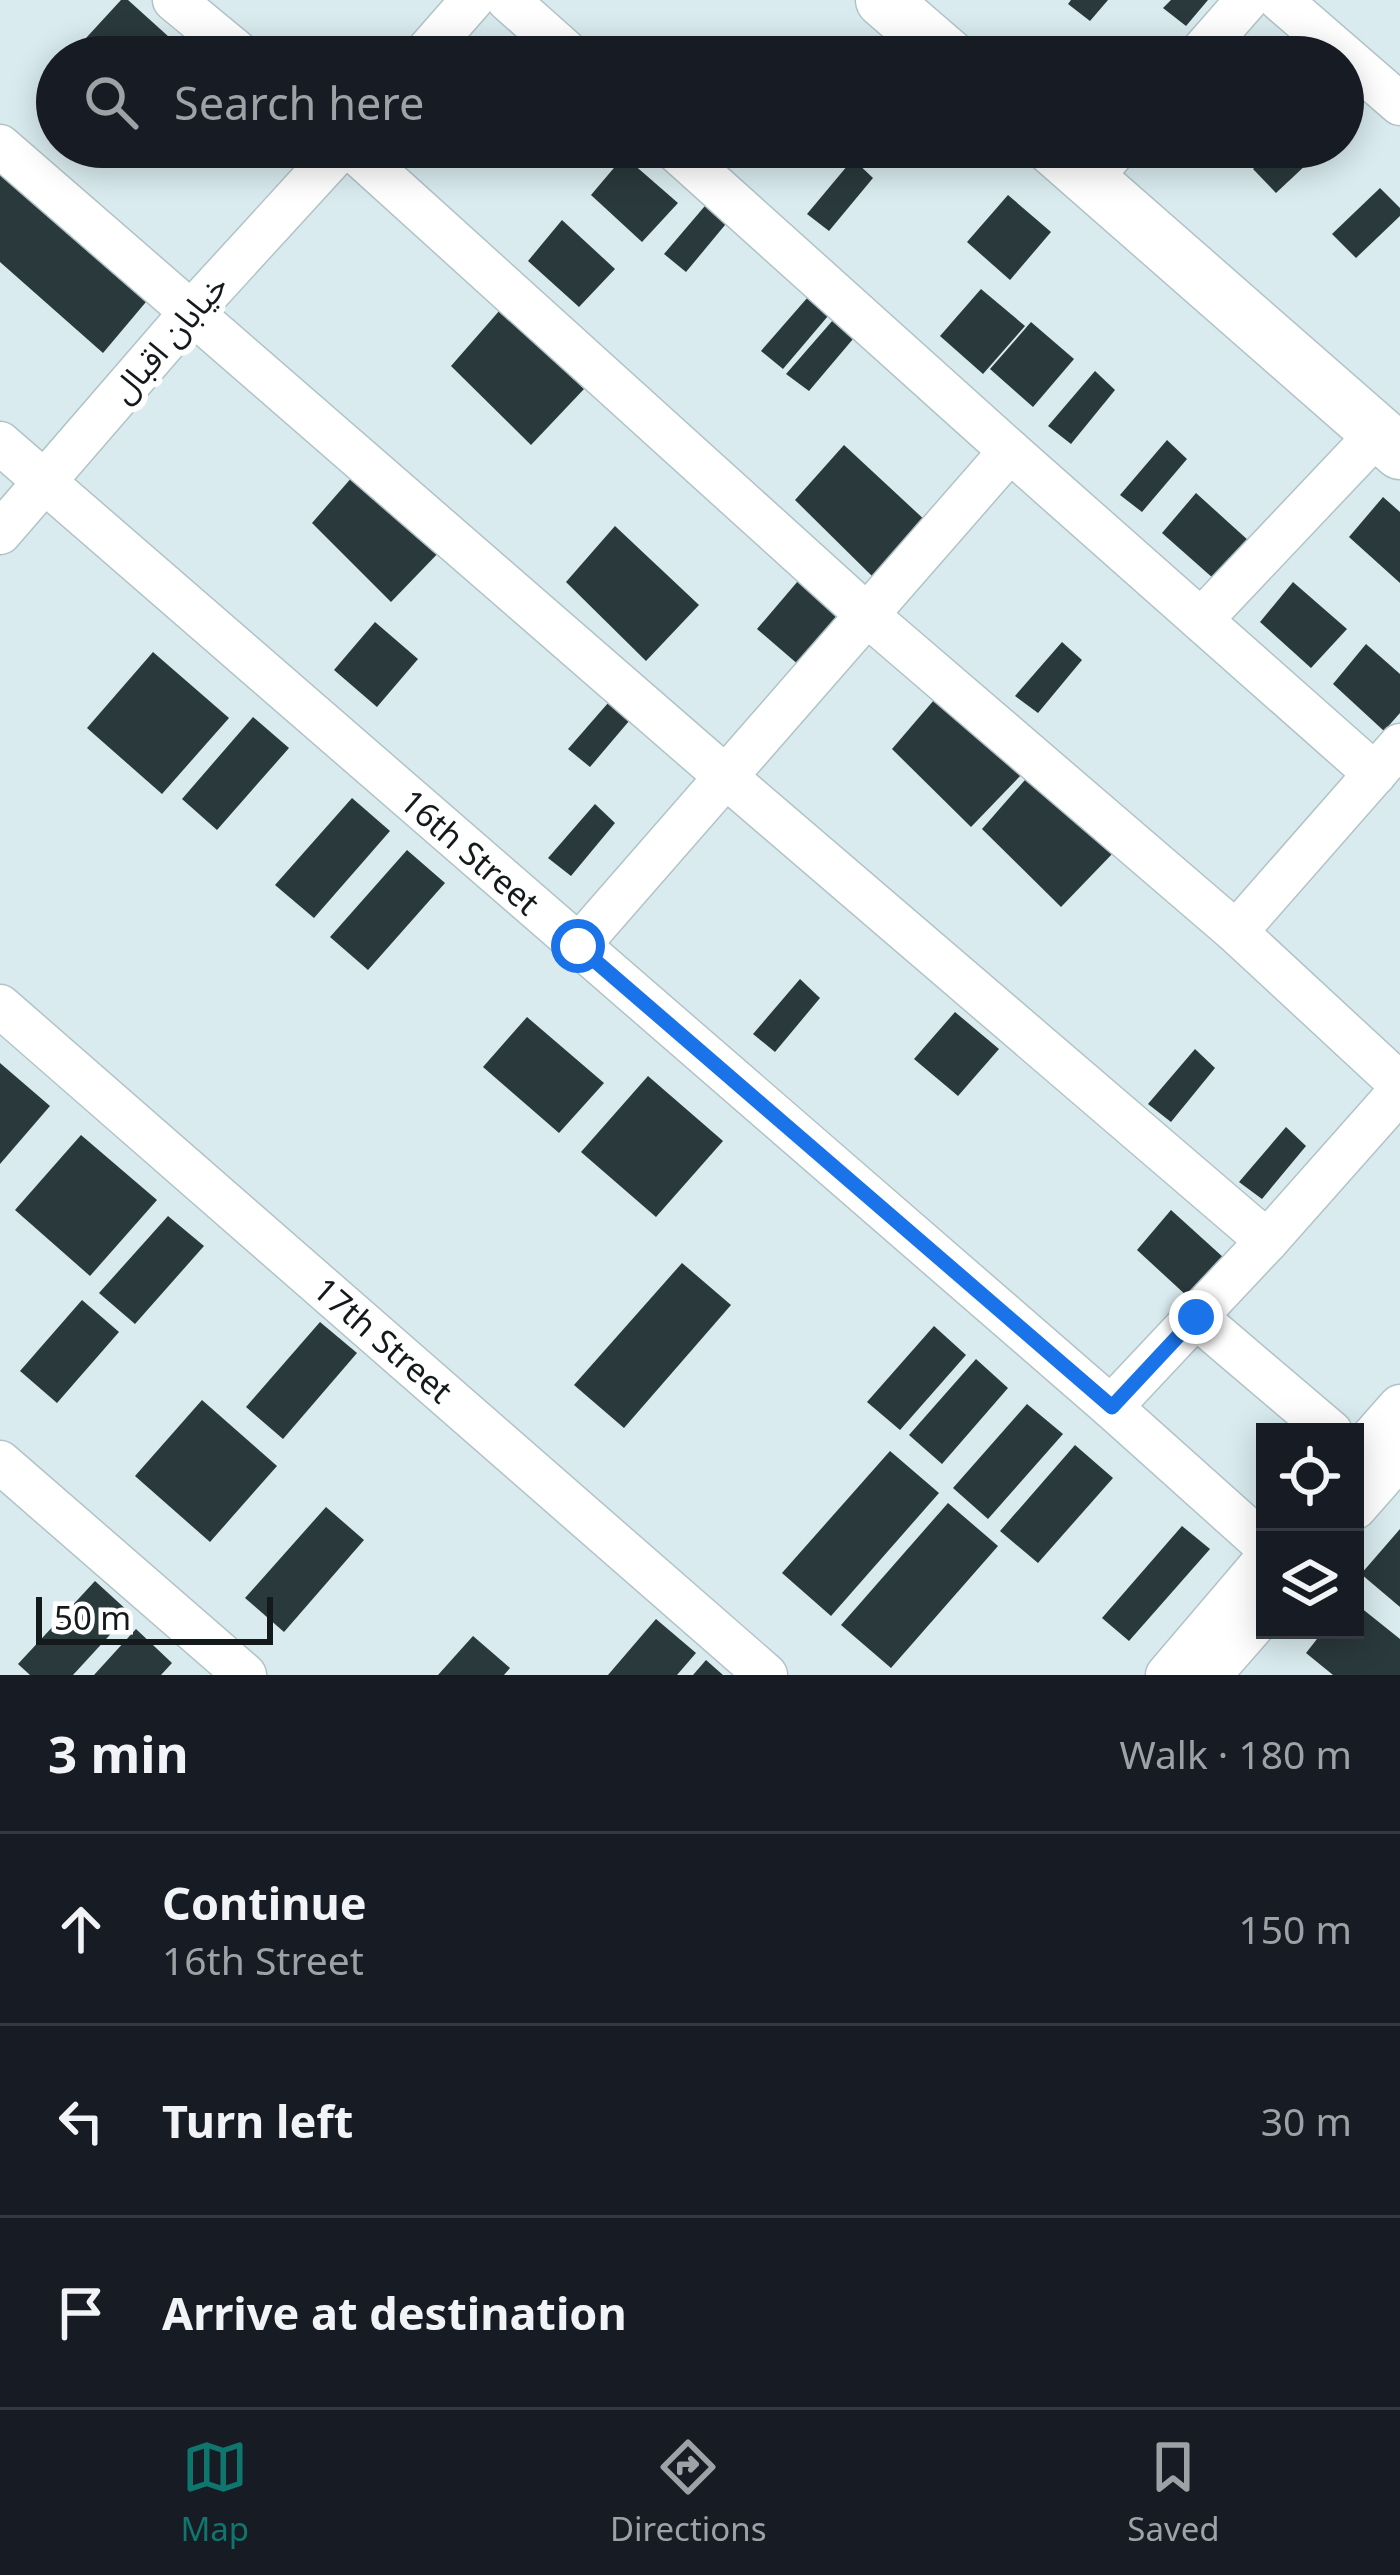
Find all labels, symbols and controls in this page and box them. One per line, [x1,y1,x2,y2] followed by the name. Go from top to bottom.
[36,36,1364,168] search box
[78,69,144,135] icon: search
[174,72,424,133] text: Search here
[100,263,237,412] street label: خیابان اقبال
[391,779,550,925] street label: 16th Street
[551,919,605,973] route start
[304,1267,463,1413] street label: 17th Street
[1169,1290,1223,1344] route end
[1256,1423,1364,1639] map controls
[1256,1423,1364,1531] button: locate
[1256,1531,1364,1639] button: layers
[36,1591,273,1644] scale bar
[54,1595,131,1640] text: 50 m
[48,1718,189,1788] text: 3 min
[1119,1727,1352,1780] text: Walk · 180 m
[162,1872,367,1933] text: Continue
[48,1896,114,1962] icon: ahead
[1238,1902,1352,1955] text: 150 m
[162,1933,364,1986] text: 16th Street
[48,2088,114,2154] icon: left
[162,2090,353,2151] text: Turn left
[1261,2094,1352,2147] text: 30 m
[48,2280,114,2346] icon: arrive
[162,2282,627,2343] text: Arrive at destination
[180,2434,249,2551] tab: Map
[610,2434,767,2551] tab: Directions
[1127,2434,1220,2551] tab: Saved

